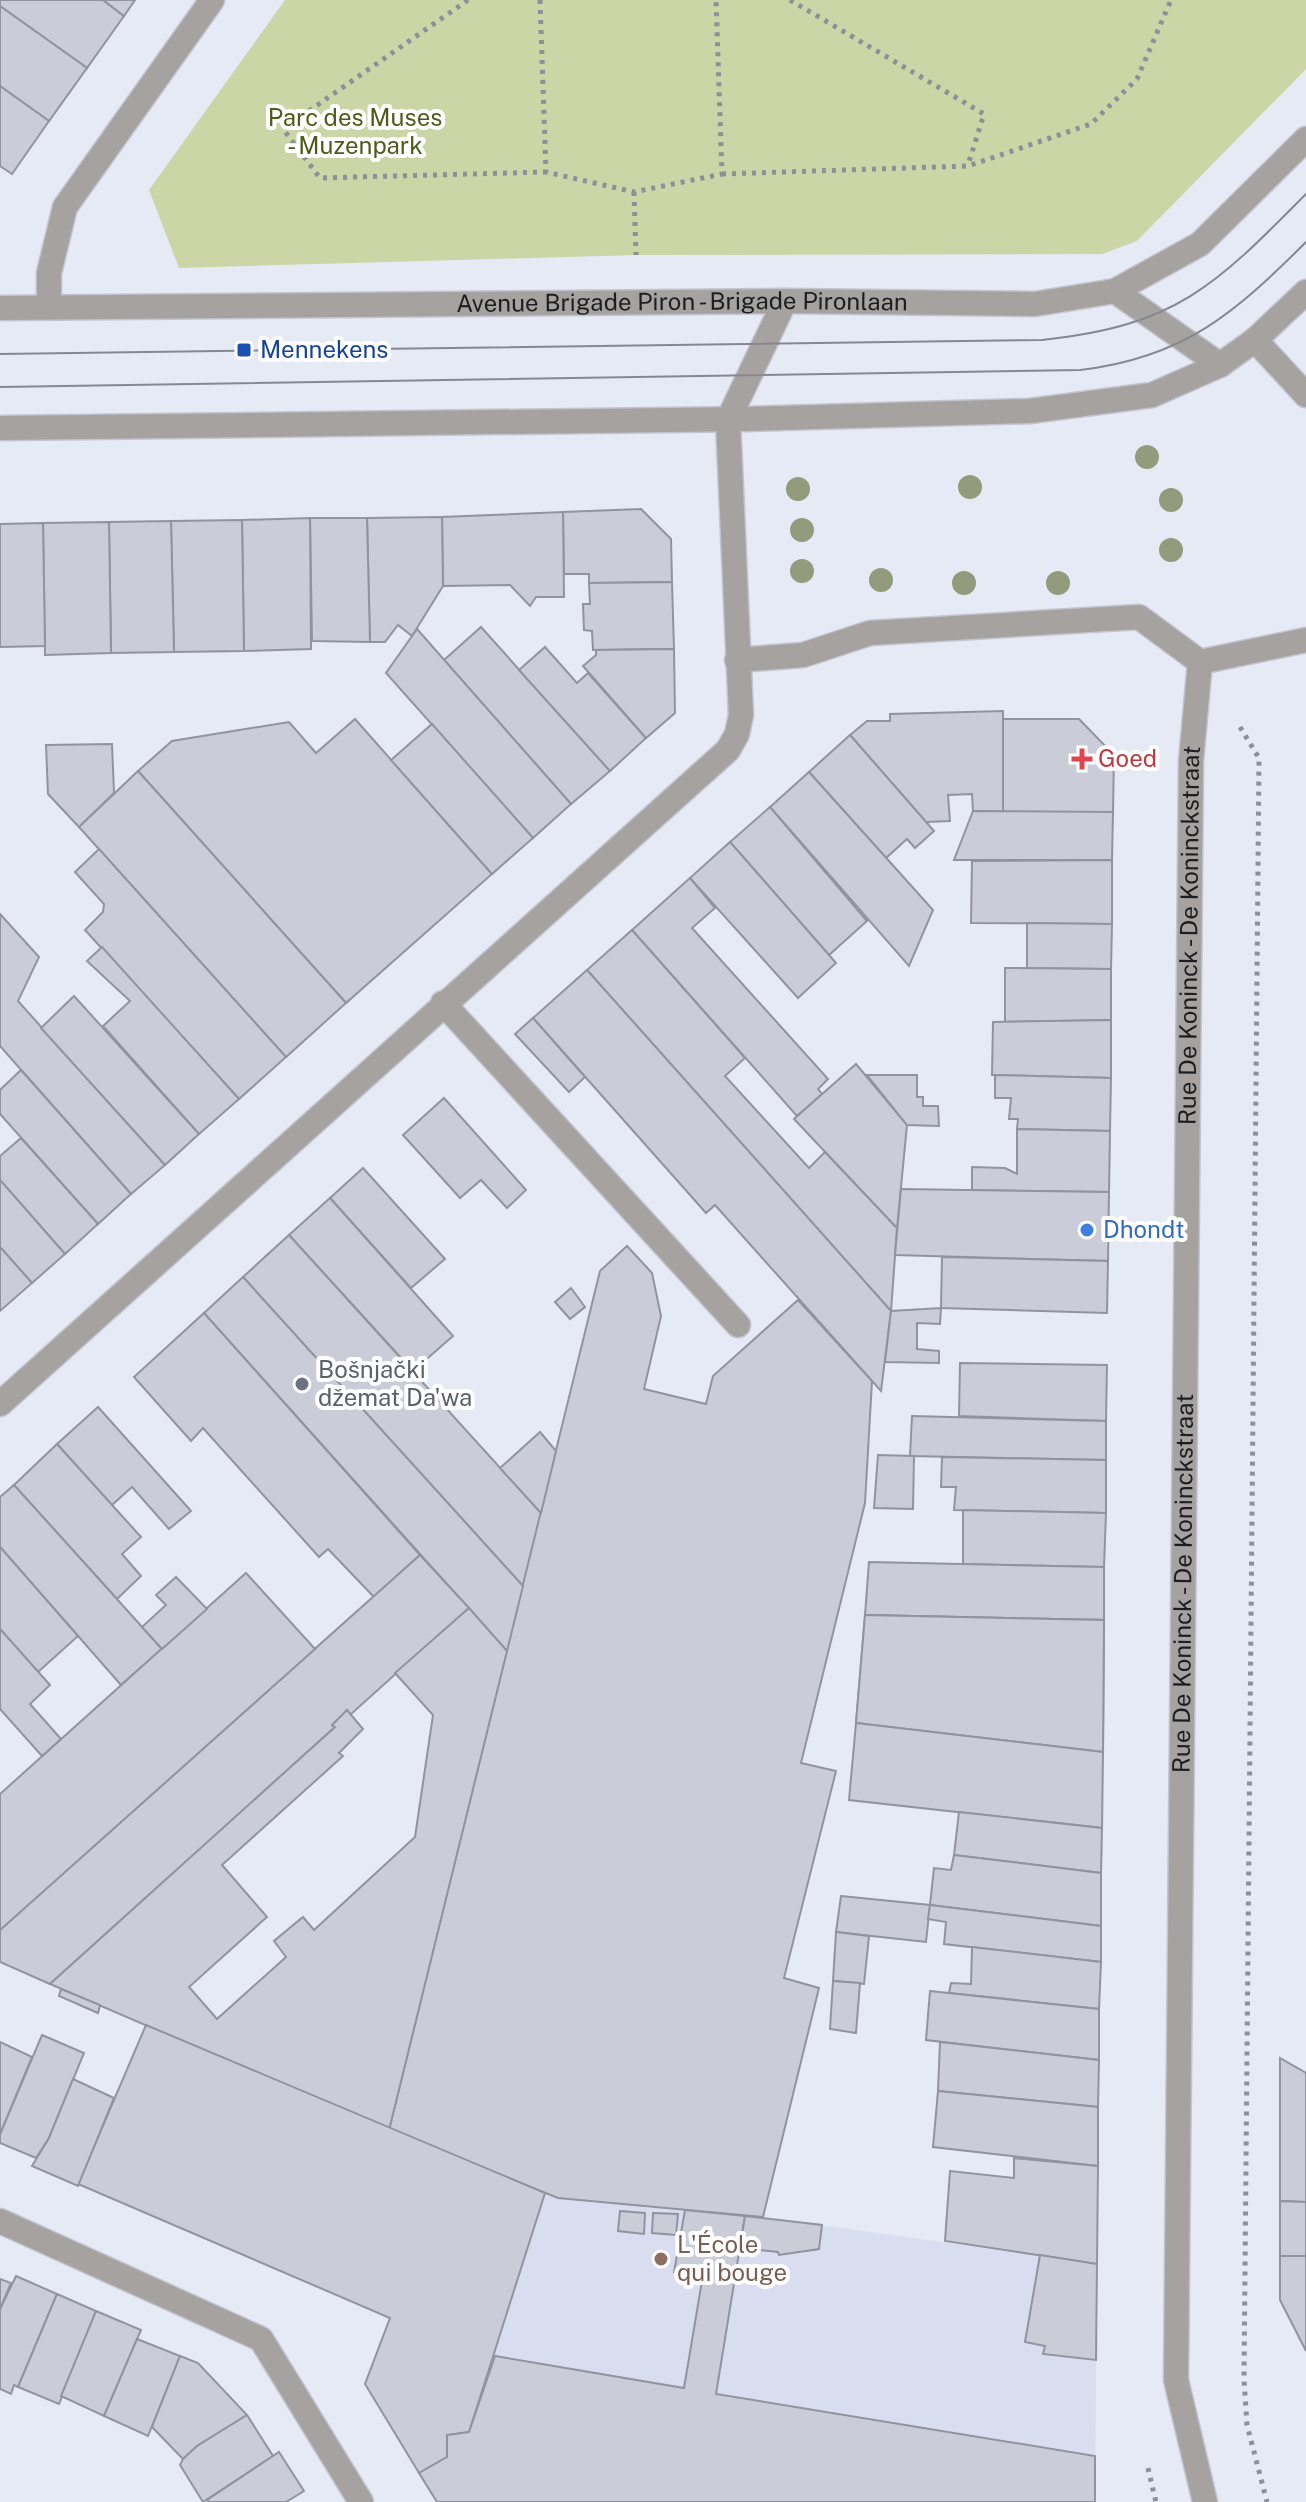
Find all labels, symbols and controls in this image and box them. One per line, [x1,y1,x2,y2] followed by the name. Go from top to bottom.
[268,103,442,159] park label: Parc des Muses - Muzenpark
[456,286,908,317] street label: Avenue Brigade Piron - Brigade Pironlaan
[260,335,388,363] place label: Mennekens
[235,341,253,359] marker: Mennekens
[1098,744,1157,772] place label: Goed
[1173,744,1205,1125] street label: Rue De Koninck - De Koninckstraat
[1073,750,1091,768] marker: Goed
[1103,1215,1185,1243] place label: Dhondt
[1078,1221,1096,1239] marker: Dhondt
[318,1355,472,1411] place label: Bošnjački džemat Da'wa
[293,1375,311,1393] marker: Bošnjački džemat Da'wa
[1167,1394,1198,1773] street label: Rue De Koninck - De Koninckstraat
[677,2230,787,2286] place label: L'École qui bouge
[652,2250,670,2268] marker: L'École qui bouge

